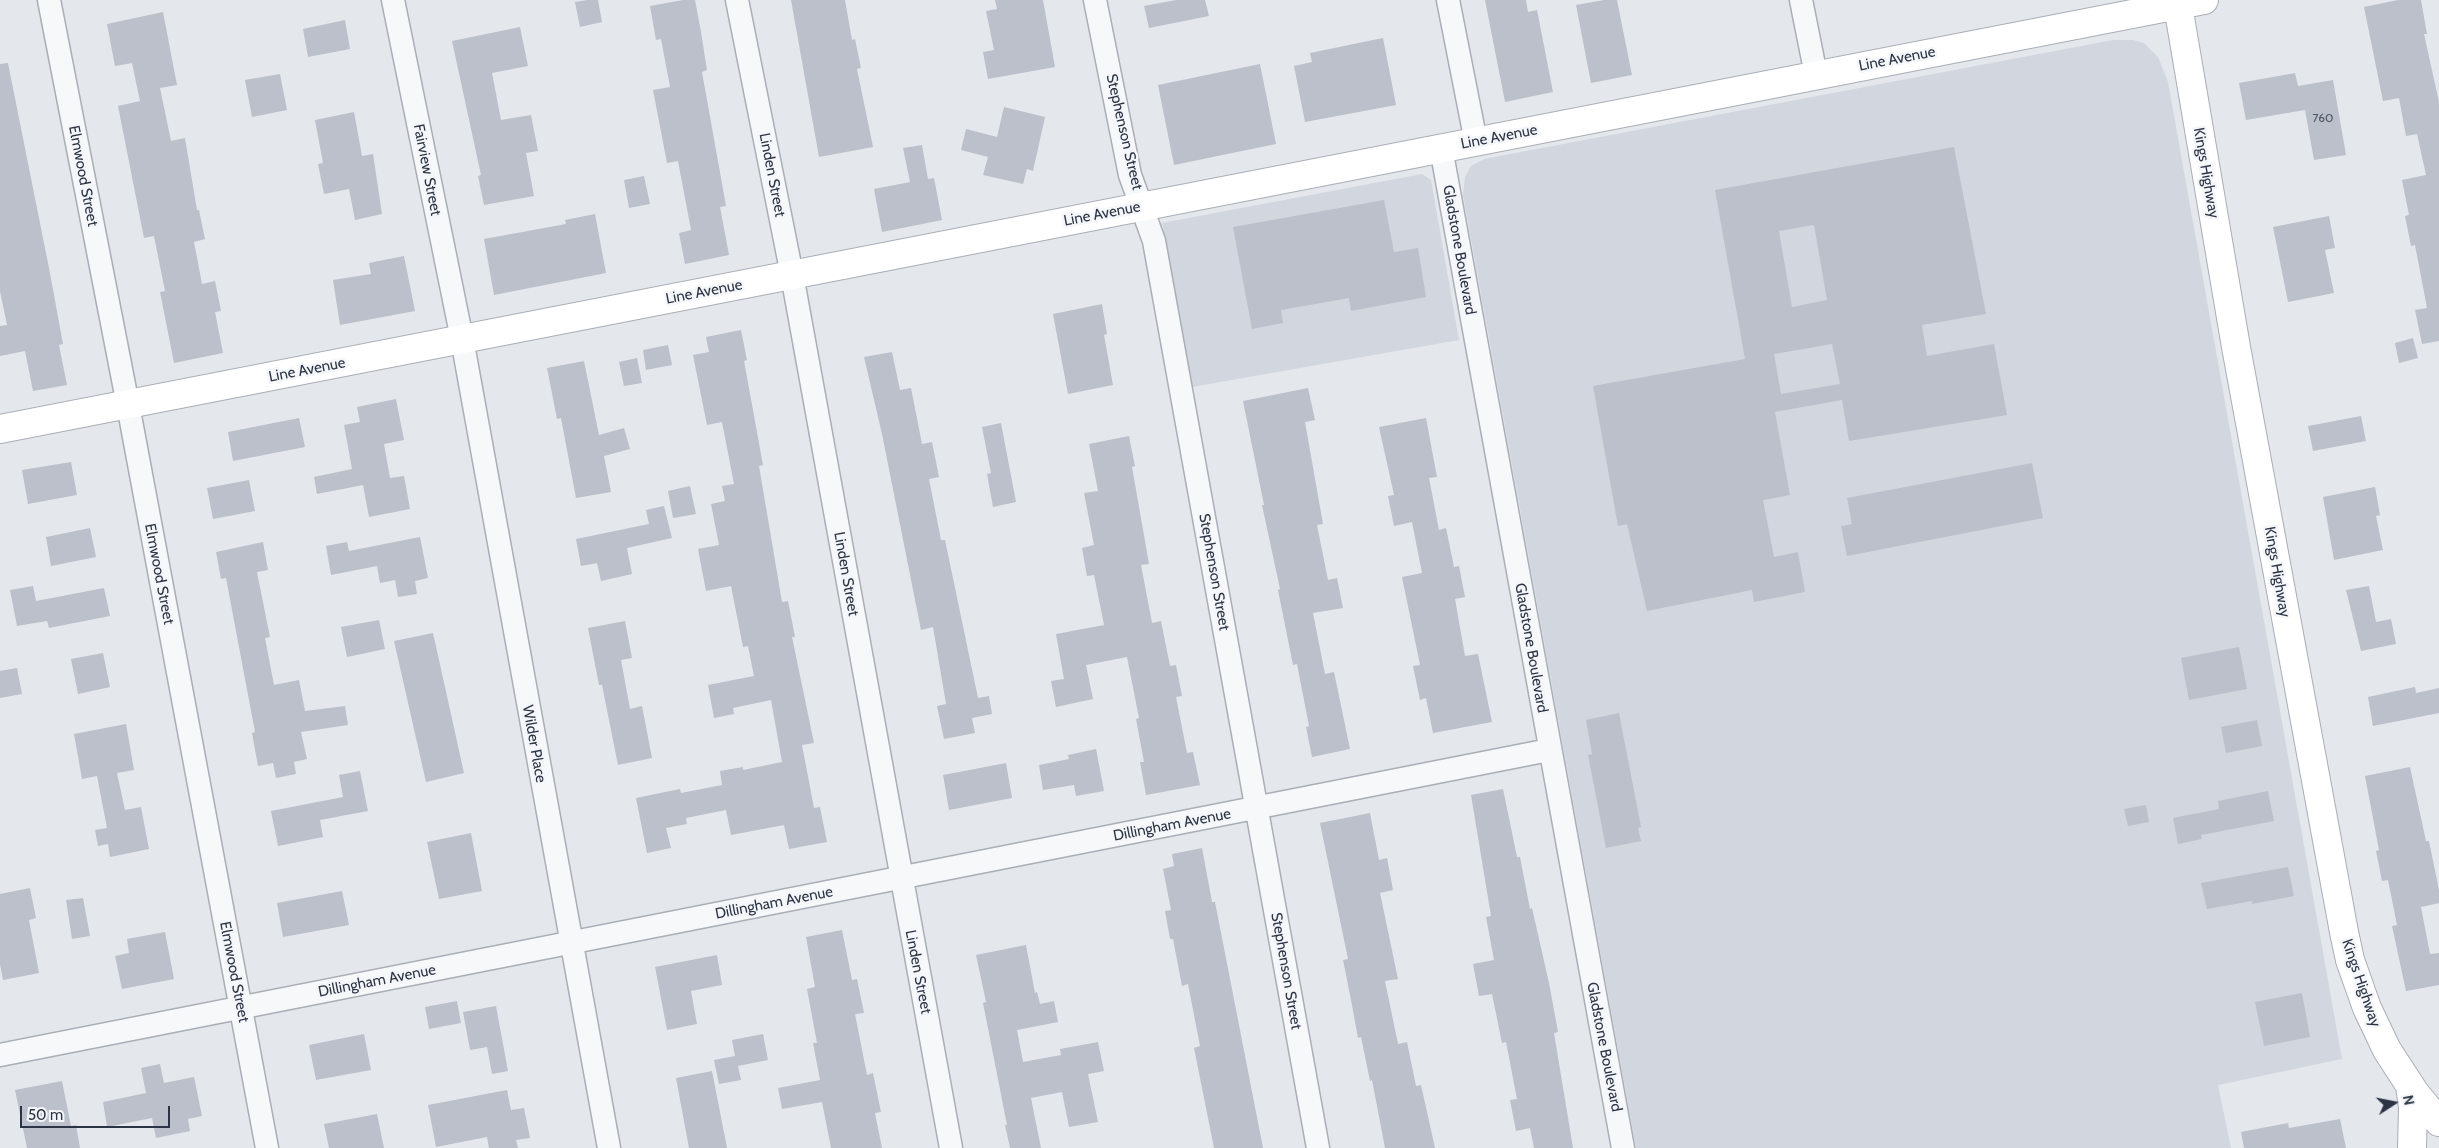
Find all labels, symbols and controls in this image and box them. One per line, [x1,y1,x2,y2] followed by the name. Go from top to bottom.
[1857,43,1937,75] street label: Line Avenue
[1102,72,1146,192] street label: Stephenson Street
[2313,111,2333,125] house number: 760
[1459,121,1539,153] street label: Line Avenue
[409,123,445,217] street label: Fairview Street
[64,124,102,228] street label: Elmwood Street
[2189,126,2223,220] street label: Kings Highway
[755,131,789,219] street label: Linden Street
[1439,184,1479,316] street label: Gladstone Boulevard
[1062,198,1142,230] street label: Line Avenue
[664,276,744,308] street label: Line Avenue
[267,354,347,386] street label: Line Avenue
[1195,512,1233,632] street label: Stephenson Street
[140,522,178,626] street label: Elmwood Street
[2260,525,2294,619] street label: Kings Highway
[830,530,862,618] street label: Linden Street
[1511,582,1551,714] street label: Gladstone Boulevard
[518,704,550,784] street label: Wilder Place
[1112,805,1232,845] street label: Dillingham Avenue
[714,883,834,923] street label: Dillingham Avenue
[1267,911,1305,1031] street label: Stephenson Street
[215,920,253,1024] street label: Elmwood Street
[901,928,935,1016] street label: Linden Street
[2338,937,2384,1029] street label: Kings Highway
[317,961,437,1001] street label: Dillingham Avenue
[1583,981,1625,1113] street label: Gladstone Boulevard
[2369,1078,2419,1128] north arrow
[2399,1094,2419,1107] text: N
[22,1096,172,1128] scale bar
[28,1106,63,1124] text: 50 m

